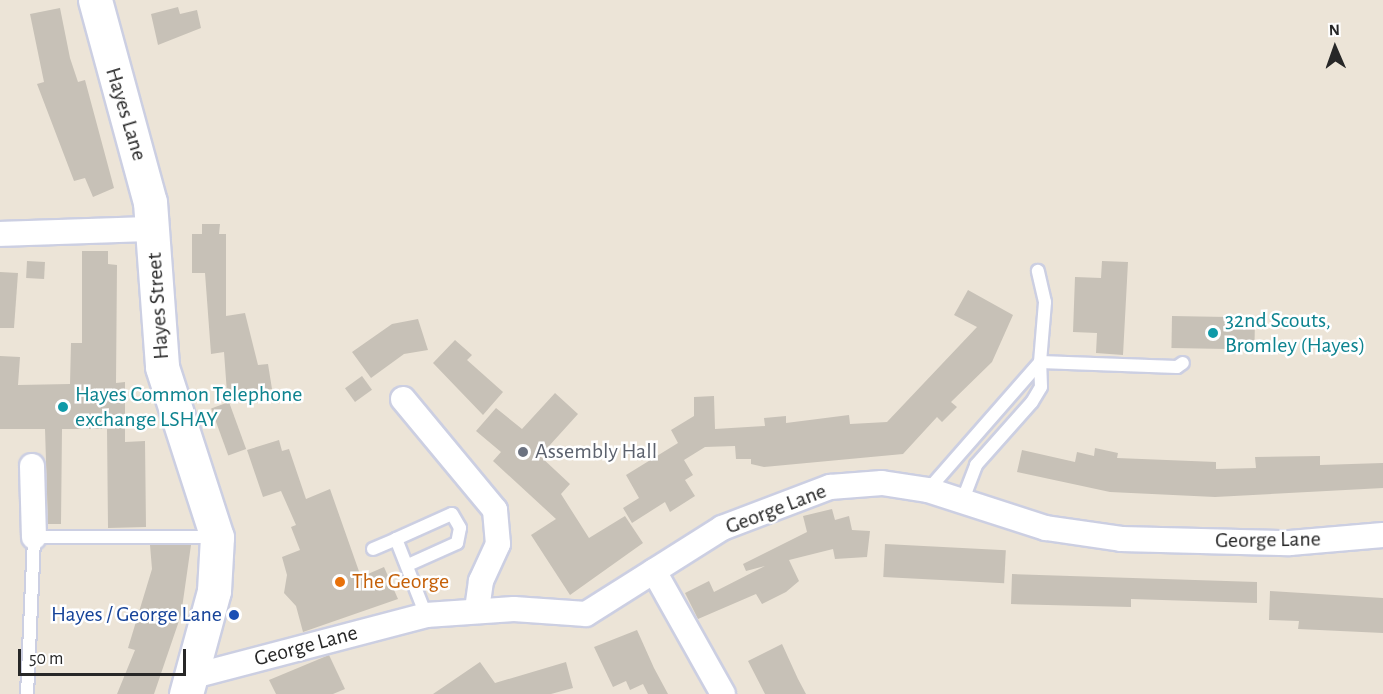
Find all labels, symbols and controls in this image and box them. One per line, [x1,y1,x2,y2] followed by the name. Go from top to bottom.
[1305,18,1365,78] north arrow
[1329,22,1340,38] text: N
[99,64,153,164] street label: Hayes Lane
[141,252,175,360] street label: Hayes Street
[1225,307,1365,358] place label: 32nd Scouts, Bromley (Hayes)
[1206,326,1220,340] marker: 32nd Scouts, Bromley (Hayes)
[75,381,302,433] place label: Hayes Common Telephone exchange LSHAY
[56,400,70,414] marker: Hayes Common Telephone exchange LSHAY
[535,439,657,465] place label: Assembly Hall
[516,445,530,459] marker: Assembly Hall
[722,478,830,540] street label: George Lane
[1215,526,1321,554] street label: George Lane
[352,569,449,595] place label: The George
[333,575,347,589] marker: The George
[51,602,222,628] place label: Hayes / George Lane
[227,608,241,622] marker: Hayes / George Lane
[252,620,360,672] street label: George Lane
[21,637,189,675] scale bar
[29,650,63,668] text: 50 m

